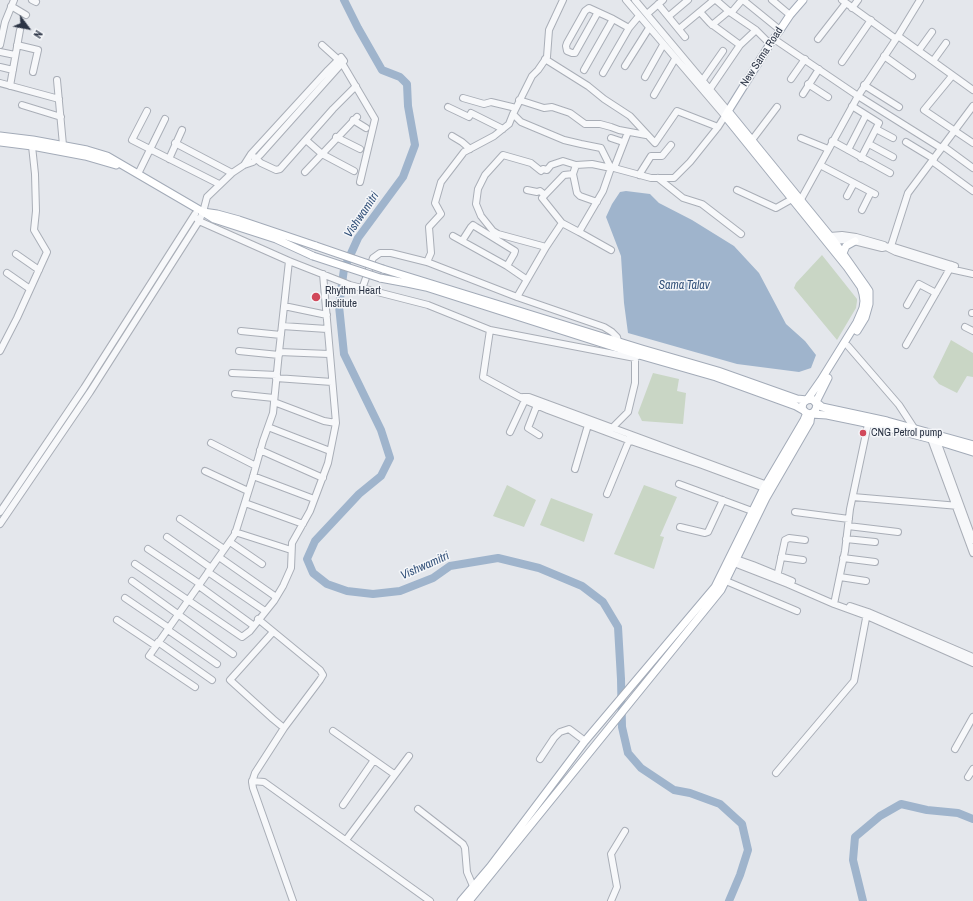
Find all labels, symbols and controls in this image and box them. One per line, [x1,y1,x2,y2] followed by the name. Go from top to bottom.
[8,8,48,48] north arrow
[738,25,786,89] street label: New Sama Road
[31,28,46,41] text: N
[342,190,382,240] water label: Vishwamitri
[658,279,710,293] water label: Sama Talav
[325,284,381,310] place label: Rhythm Heart Institute
[310,291,322,303] marker: Rhythm Heart Institute
[871,426,942,440] place label: CNG Petrol pump
[858,428,868,438] marker: CNG Petrol pump
[398,549,452,583] water label: Vishwamitri

